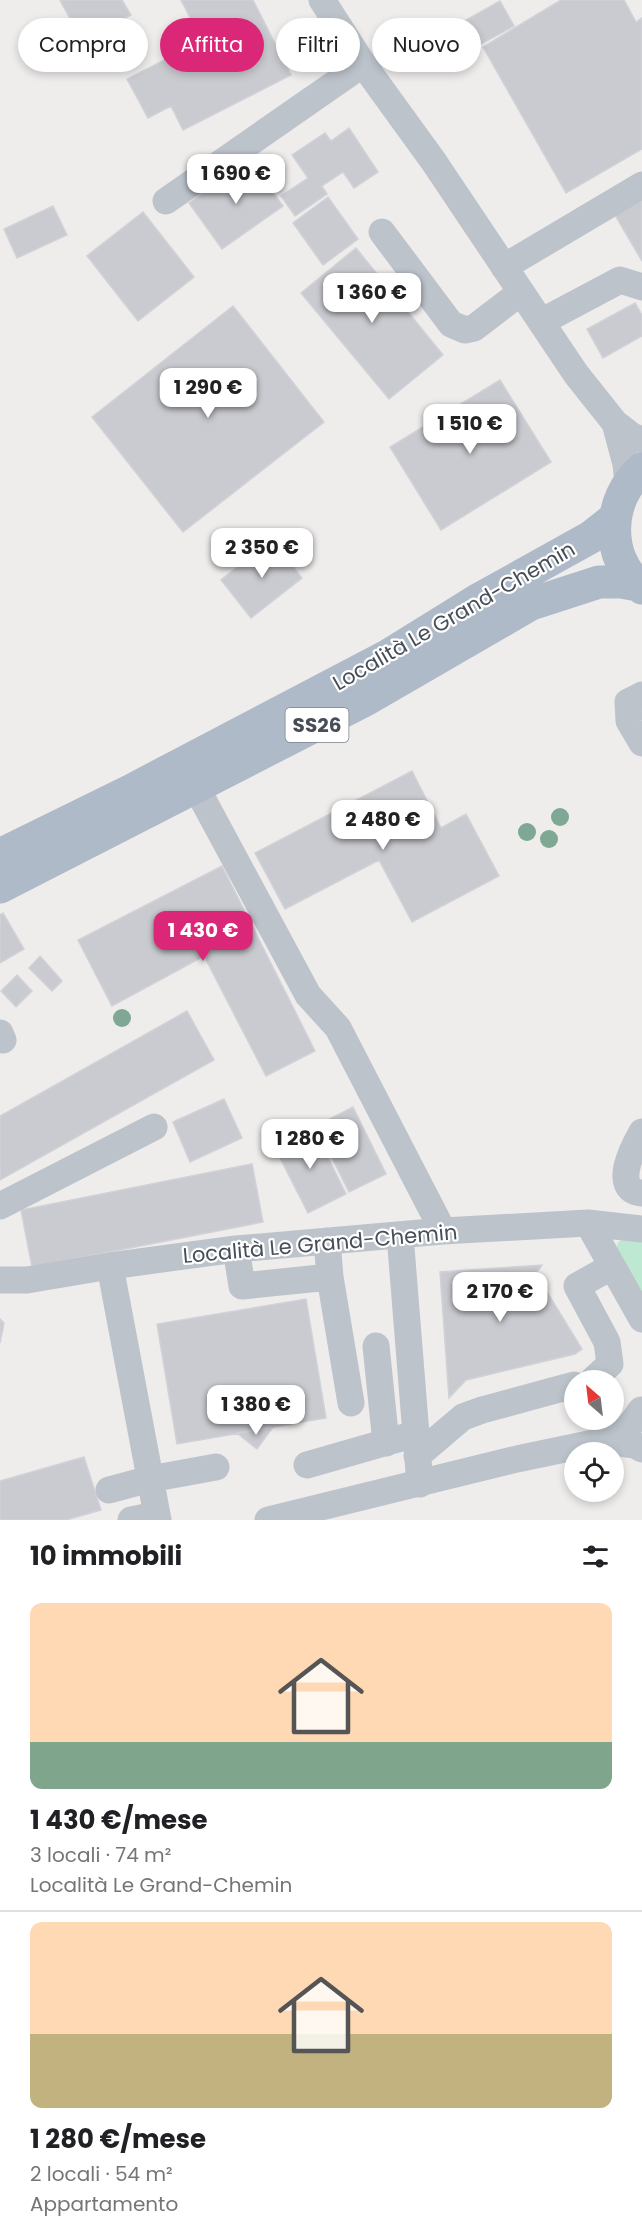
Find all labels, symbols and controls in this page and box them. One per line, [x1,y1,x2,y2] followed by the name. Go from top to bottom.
[18,18,148,72] chip: Compra
[160,18,264,72] chip: Affitta
[276,18,360,72] chip: Filtri
[372,18,481,72] chip: Nuovo
[181,154,291,205] pin: 1 690 €
[201,159,271,187] text: 1 690 €
[317,273,427,324] pin: 1 360 €
[337,278,407,306] text: 1 360 €
[153,368,263,419] pin: 1 290 €
[174,373,242,401] text: 1 290 €
[415,404,525,455] pin: 1 510 €
[437,409,503,437] text: 1 510 €
[207,528,317,579] pin: 2 350 €
[225,533,299,561] text: 2 350 €
[327,534,580,697] street label: Località Le Grand-Chemin
[286,708,348,742] road number: SS26
[328,800,438,851] pin: 2 480 €
[345,805,421,833] text: 2 480 €
[148,911,258,962] pin: 1 430 €
[168,916,238,944] text: 1 430 €
[255,1119,365,1170] pin: 1 280 €
[275,1124,345,1152] text: 1 280 €
[182,1217,458,1270] street label: Località Le Grand-Chemin
[445,1272,555,1323] pin: 2 170 €
[466,1277,534,1305] text: 2 170 €
[564,1370,624,1430] north arrow
[564,1370,624,1502] map controls
[201,1385,311,1436] pin: 1 380 €
[221,1390,291,1418] text: 1 380 €
[564,1442,624,1502] button: locate
[30,1538,182,1574] text: 10 immobili
[579,1540,612,1573] icon: filters
[267,1642,375,1750] icon: home
[30,1802,208,1838] text: 1 430 €/mese
[30,1841,171,1869] text: 3 locali · 74 m²
[30,1871,292,1899] text: Località Le Grand-Chemin
[267,1961,375,2069] icon: home
[30,2121,206,2157] text: 1 280 €/mese
[30,2160,173,2188] text: 2 locali · 54 m²
[30,2190,178,2218] text: Appartamento

